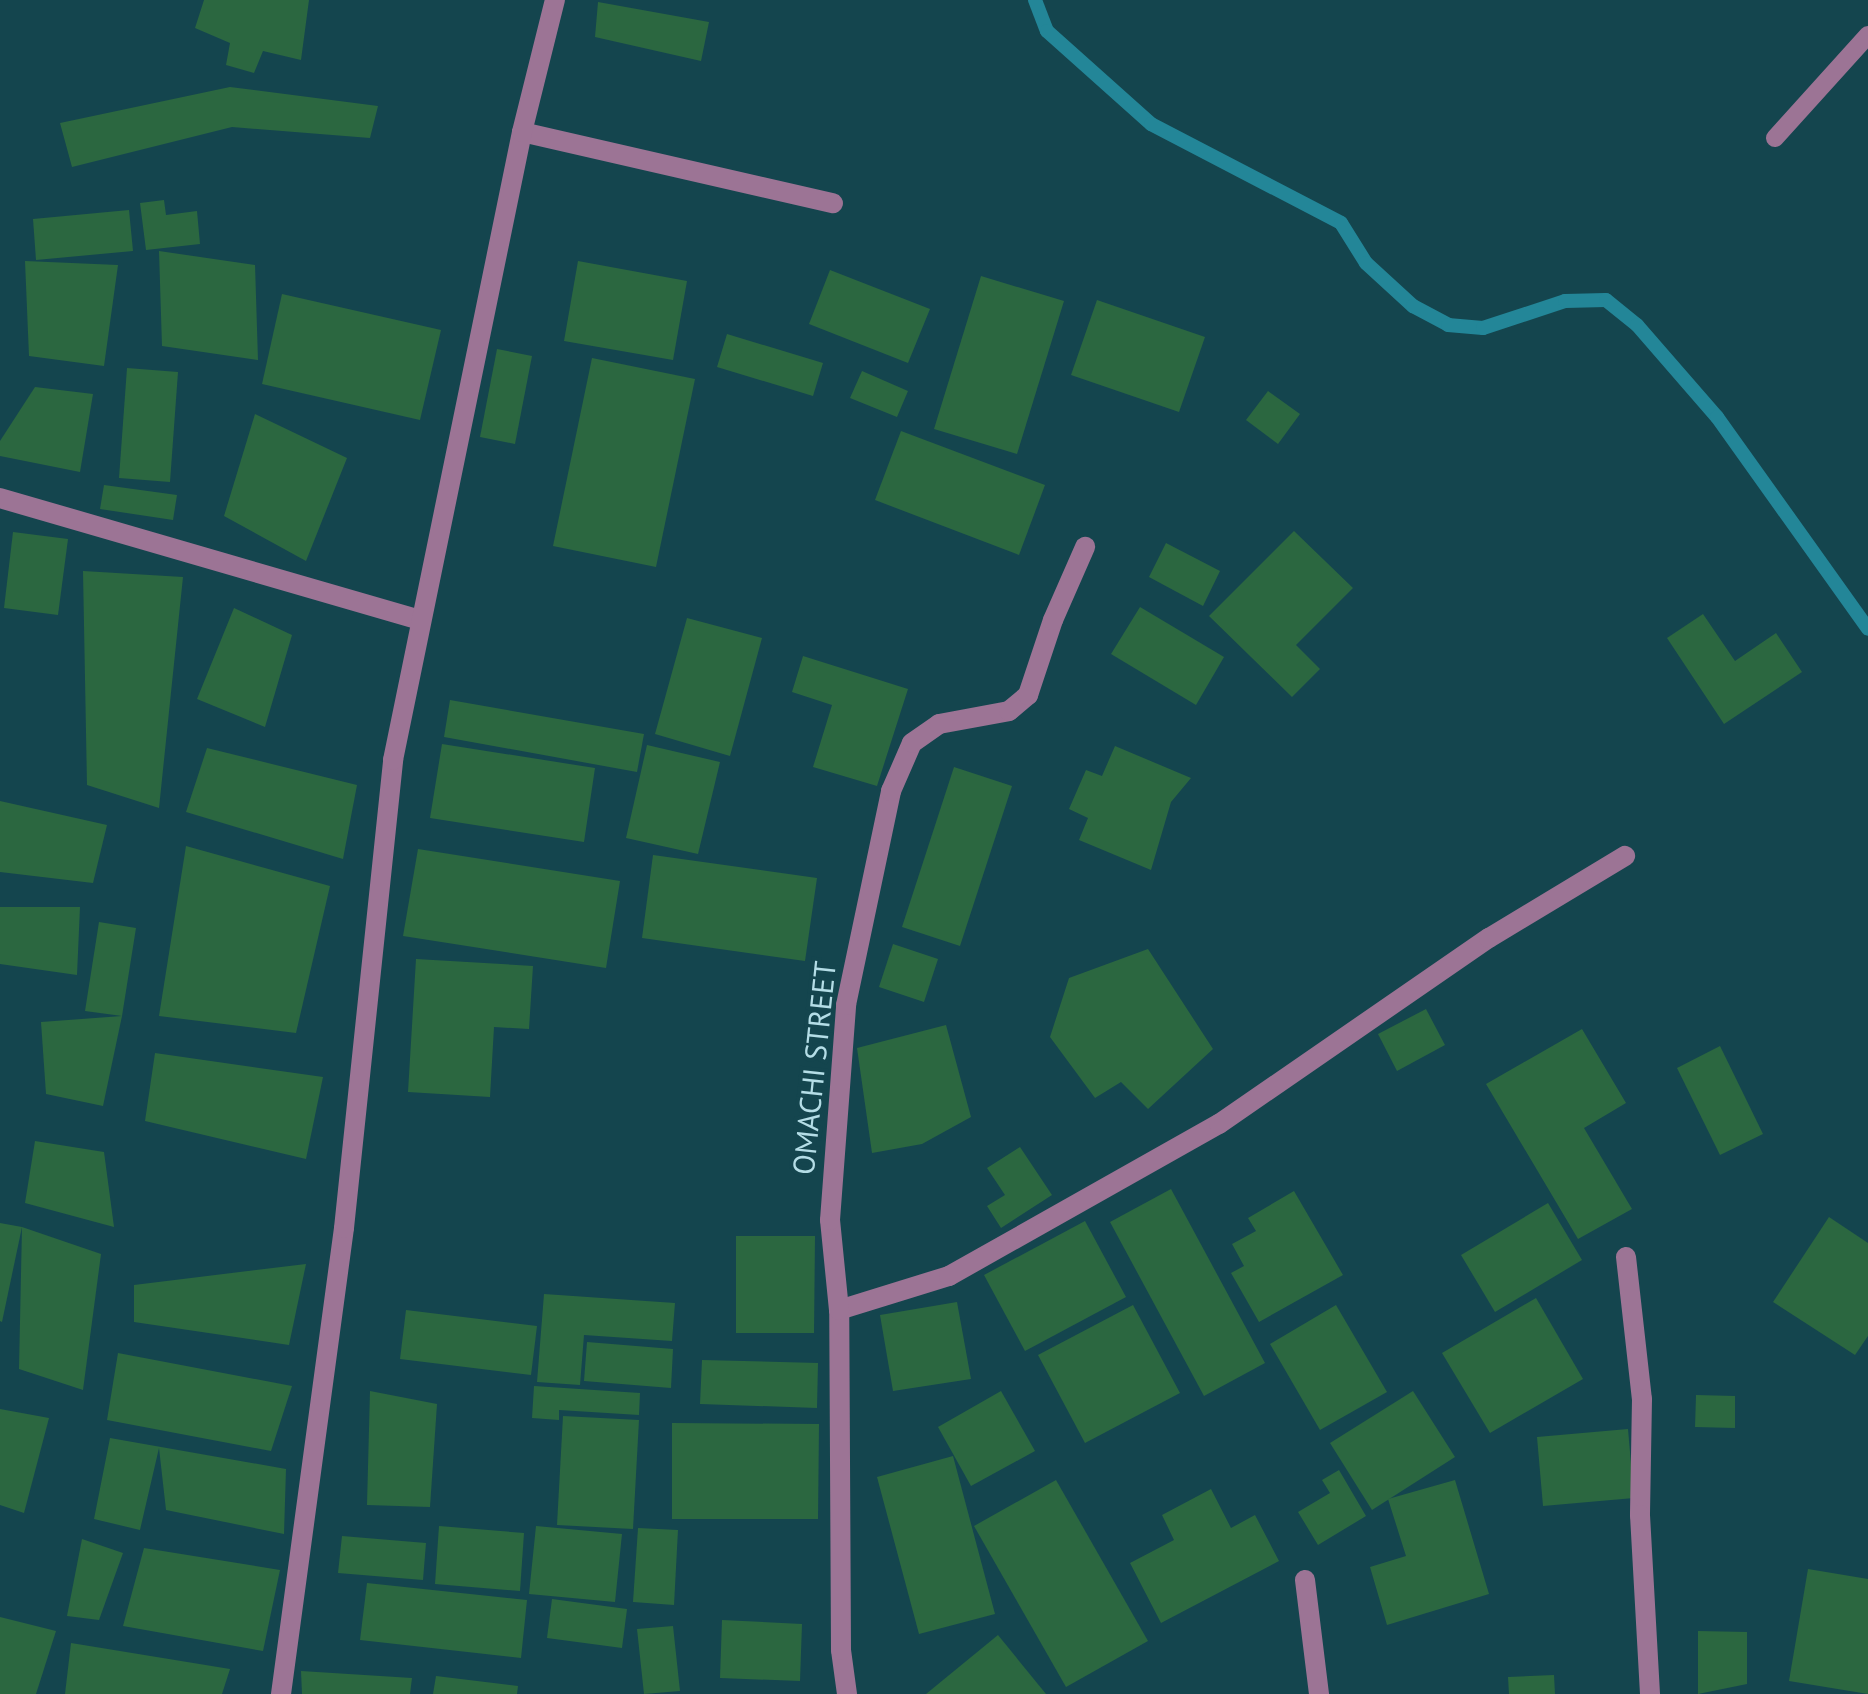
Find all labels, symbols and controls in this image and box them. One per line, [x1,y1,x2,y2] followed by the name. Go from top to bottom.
[785,960,843,1176] street label: OMACHI STREET

